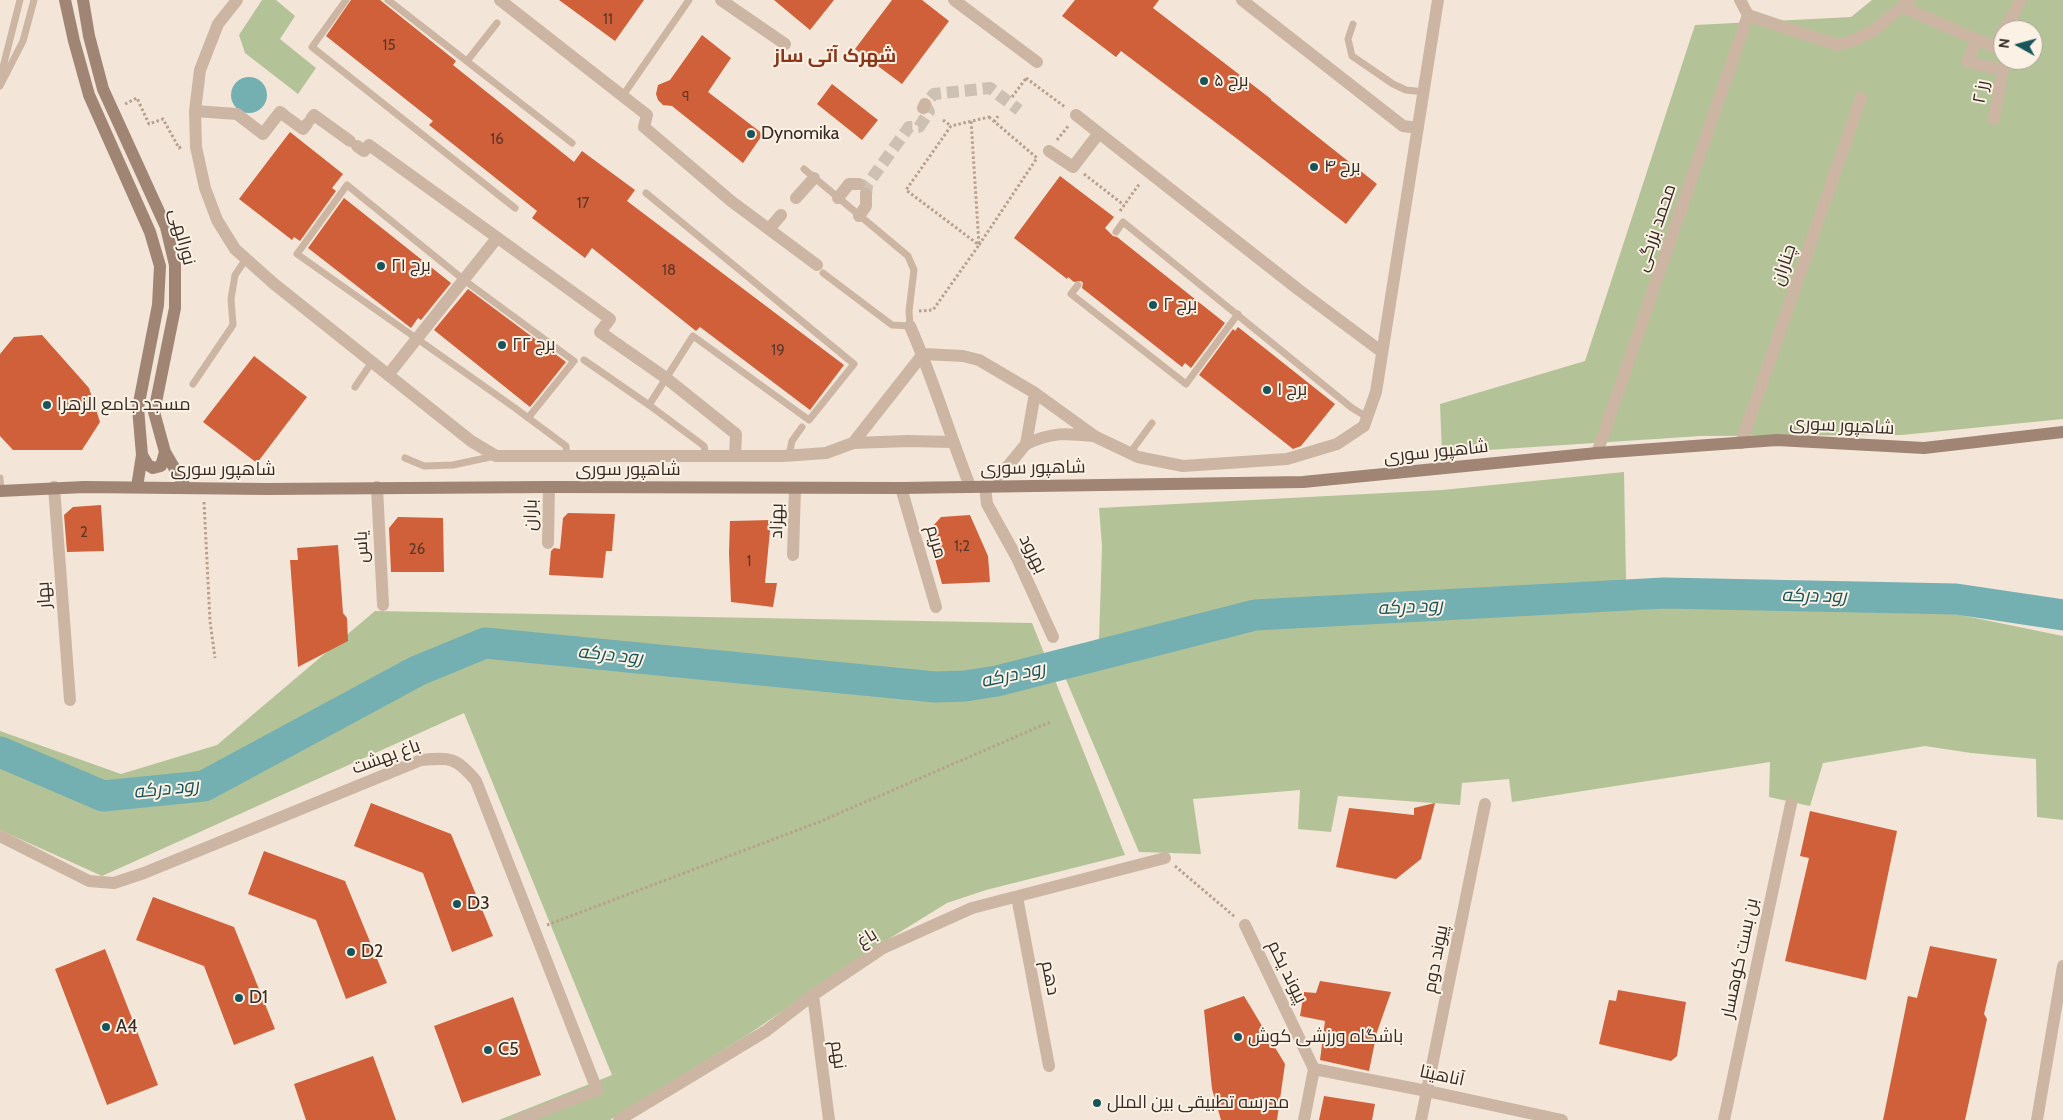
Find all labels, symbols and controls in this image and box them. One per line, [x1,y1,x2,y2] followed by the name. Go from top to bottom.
[603,11,613,29] house number: 11
[1993,20,2043,70] north arrow
[382,37,396,55] house number: 15
[1995,37,2014,49] text: N
[774,45,896,67] district label: شهرک آتی ساز
[1214,70,1249,92] place label: برج ۵
[1198,75,1210,87] marker: برج ۵
[1968,79,1994,105] street label: رز ۲
[682,88,690,106] house number: ۹
[761,123,839,145] place label: Dynomika
[745,128,757,140] marker: Dynomika
[490,131,504,149] house number: 16
[1324,156,1361,178] place label: برج ۴
[1308,161,1320,173] marker: برج ۴
[1631,181,1681,275] street label: محمد بزرگی
[577,195,589,213] house number: 17
[164,206,200,268] street label: نورالهی
[1767,242,1801,288] street label: چناران
[391,255,431,277] place label: برج ۲۱
[375,260,387,272] marker: برج ۲۱
[662,262,676,280] house number: 18
[1163,294,1197,316] place label: برج ۲
[1147,299,1159,311] marker: برج ۲
[512,334,556,356] place label: برج ۲۲
[496,339,508,351] marker: برج ۲۲
[771,342,785,360] house number: 19
[1277,379,1307,401] place label: برج ۱
[1261,384,1273,396] marker: برج ۱
[57,394,191,416] place label: مسجد جامع الزهرا
[41,399,53,411] marker: مسجد جامع الزهرا
[1789,412,1895,440] street label: شاهپور سوری
[1383,436,1489,468] street label: شاهپور سوری
[980,456,1086,480] street label: شاهپور سوری
[170,459,276,481] street label: شاهپور سوری
[575,459,681,481] street label: شاهپور سوری
[520,499,542,531] street label: باران
[766,503,788,539] street label: بهزاد
[921,523,951,561] street label: مریم
[80,524,88,542] house number: 2
[350,530,374,564] street label: یاس
[1014,531,1052,577] street label: بهرود
[954,538,970,556] house number: 1;2
[409,541,425,559] house number: 26
[747,553,751,571] house number: 1
[32,581,56,609] street label: بهار
[1781,584,1847,608] water label: رود درکه
[1377,594,1443,620] water label: رود درکه
[576,640,644,670] water label: رود درکه
[979,657,1047,693] water label: رود درکه
[349,735,423,779] street label: باغ بهشت
[132,774,200,804] water label: رود درکه
[467,893,490,915] place label: D3
[1717,896,1763,1020] street label: بن بست کوهسار
[451,898,463,910] marker: D3
[1419,923,1453,995] street label: پیوند دوم
[853,924,881,952] street label: باغ
[1262,937,1312,1007] street label: پیوند یکم
[361,941,384,963] place label: D2
[345,946,357,958] marker: D2
[1036,959,1064,997] street label: دهم
[249,987,268,1009] place label: D1
[233,992,245,1004] marker: D1
[116,1016,137,1038] place label: A4
[100,1021,112,1033] marker: A4
[1248,1026,1403,1048] place label: باشگاه ورزشی کوش
[1232,1031,1244,1043] marker: باشگاه ورزشی کوش
[498,1039,519,1061] place label: C5
[825,1039,851,1071] street label: نهم
[482,1044,494,1056] marker: C5
[1418,1061,1466,1091] street label: آناهیتا
[1107,1092,1289,1114] place label: مدرسه تطبیقی بین الملل
[1091,1097,1103,1109] marker: مدرسه تطبیقی بین الملل

